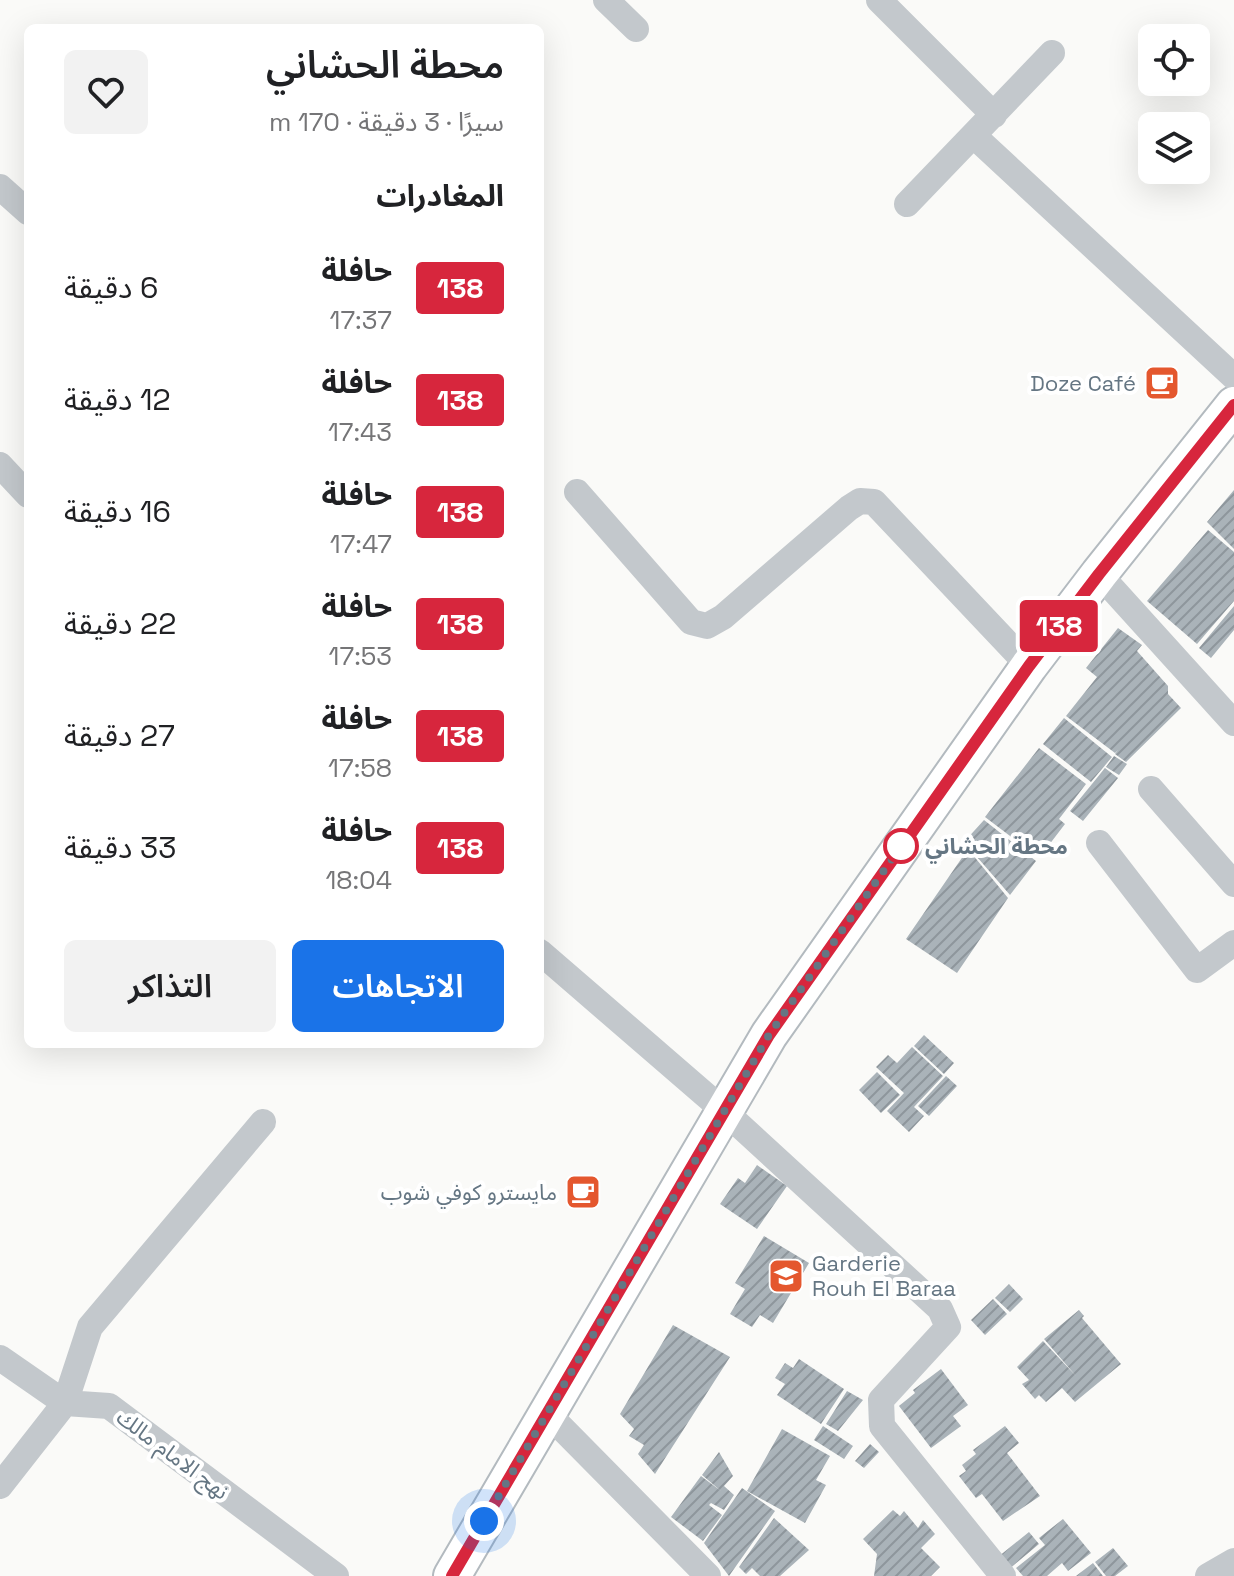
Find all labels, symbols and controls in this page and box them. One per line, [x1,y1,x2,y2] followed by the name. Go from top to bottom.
[1138,24,1210,184] map controls
[1138,24,1210,96] button: locate
[266,41,504,89] text: محطة الحشاني
[64,50,148,134] button: heart
[269,105,504,139] text: سيرًا · 3 دقيقة · 170 m
[1138,112,1210,184] button: layers
[376,176,504,215] text: المغادرات
[321,251,392,290] text: حافلة
[64,268,158,307] text: 6 دقيقة
[437,270,483,306] text: 138
[330,303,392,337] text: 17:37
[321,363,392,402] text: حافلة
[1143,364,1181,402] cafe icon: Doze Café
[1030,369,1136,397] place label: Doze Café
[64,380,171,419] text: 12 دقيقة
[437,382,483,418] text: 138
[328,415,392,449] text: 17:43
[321,475,392,514] text: حافلة
[64,492,171,531] text: 16 دقيقة
[437,494,483,530] text: 138
[330,527,392,561] text: 17:47
[321,587,392,626] text: حافلة
[1013,600,1105,652] line badge: 138
[64,604,176,643] text: 22 دقيقة
[437,606,483,642] text: 138
[1036,608,1082,644] text: 138
[329,639,392,673] text: 17:53
[321,699,392,738] text: حافلة
[64,716,175,755] text: 27 دقيقة
[437,718,483,754] text: 138
[328,751,392,785] text: 17:58
[321,811,392,850] text: حافلة
[64,828,176,867] text: 33 دقيقة
[884,829,918,863] marker: محطة الحشاني
[437,830,483,866] text: 138
[925,832,1068,864] place label: محطة الحشاني
[325,863,392,897] text: 18:04
[64,940,276,1032] button: التذاكر
[292,940,504,1032] button: الاتجاهات
[564,1173,602,1211] cafe icon: مايسترو كوفي شوب
[381,1178,557,1209] place label: مايسترو كوفي شوب
[812,1249,956,1302] place label: Garderie Rouh El Baraa
[767,1257,805,1295] school or university icon: Garderie Rouh El Baraa
[110,1403,235,1508] street label: نهج الامام مالك
[464,1501,504,1541] your location

